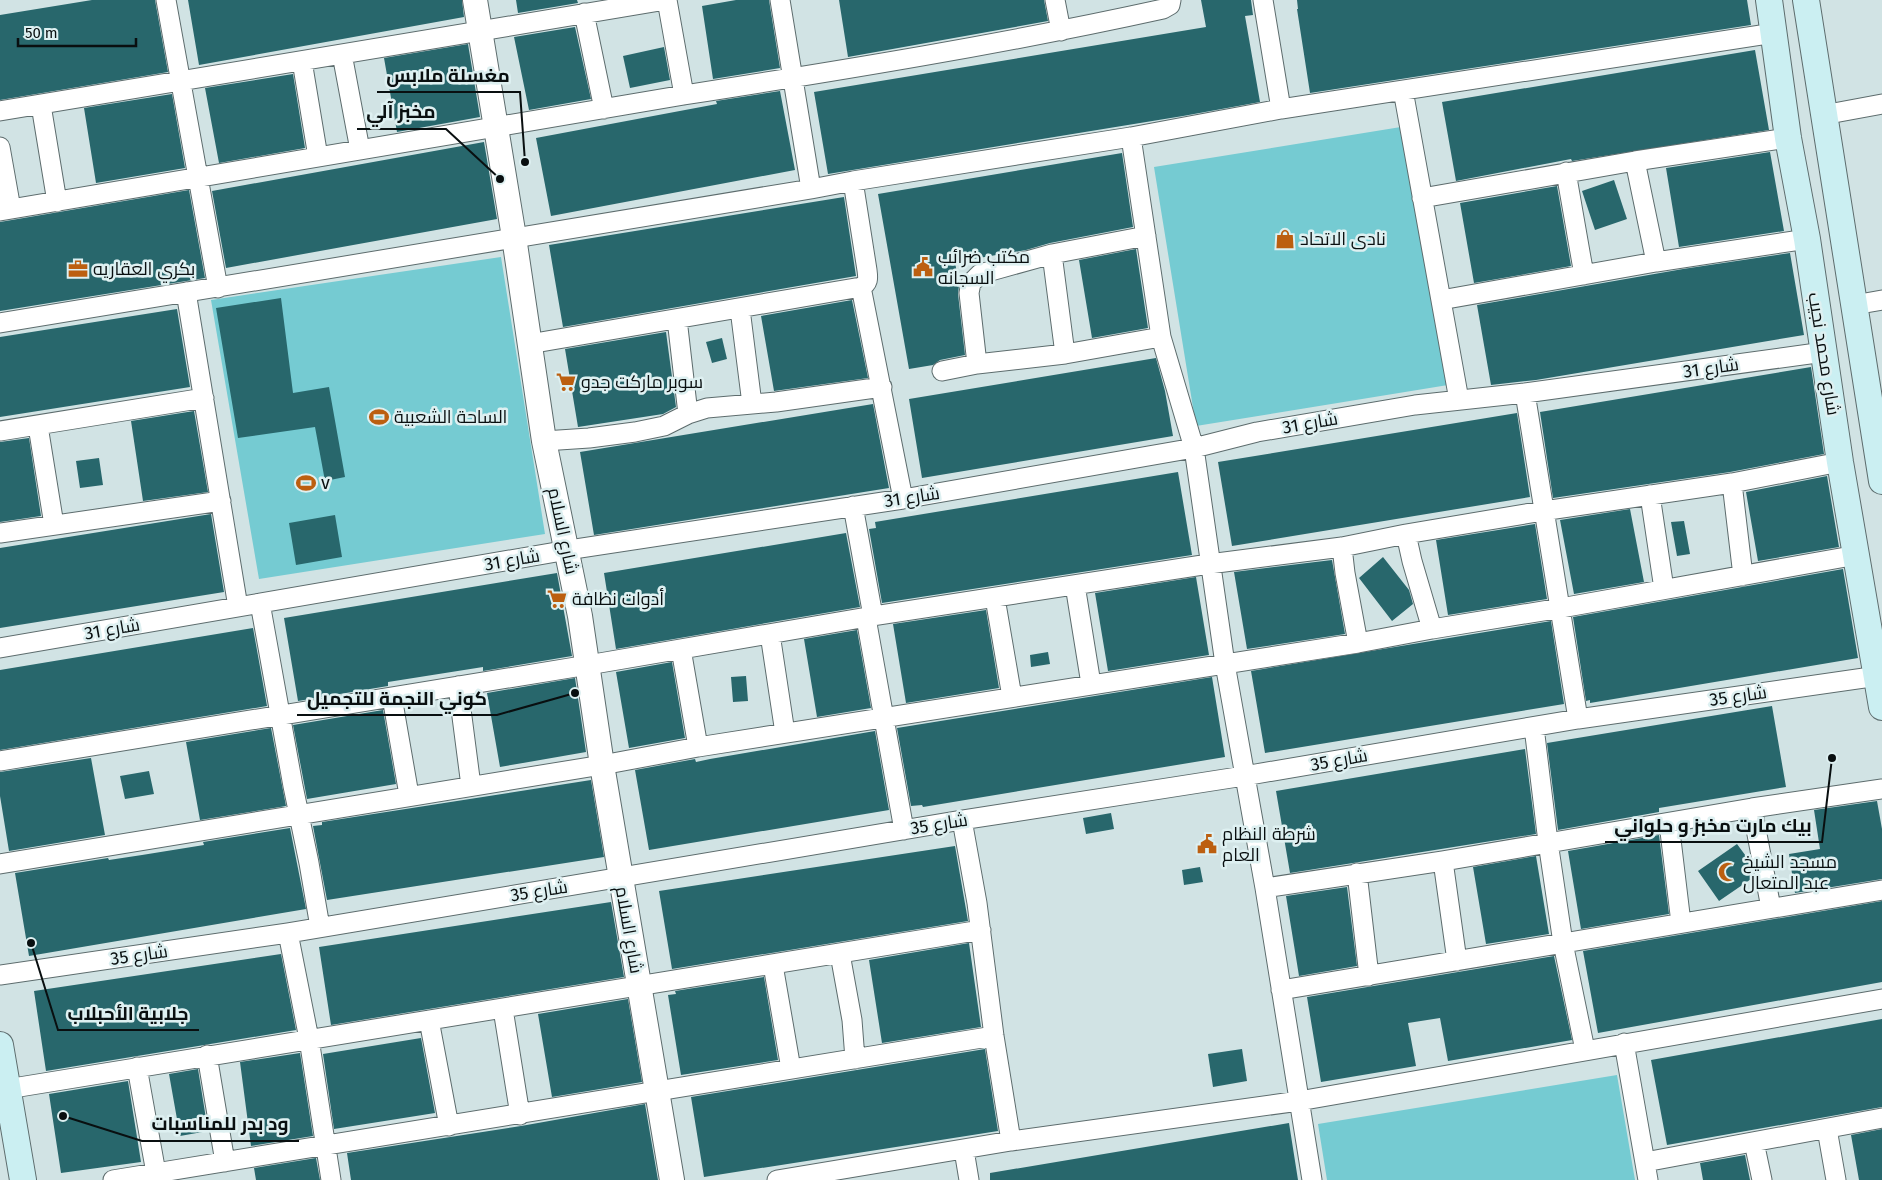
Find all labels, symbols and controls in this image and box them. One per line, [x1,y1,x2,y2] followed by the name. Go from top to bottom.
[18,15,135,47] scale bar
[25,24,58,42] text: 50 m
[377,58,520,92] callout: مغسلة ملابس
[386,64,510,87] text: مغسلة ملابس
[357,95,446,129] callout: مخبز آلي
[366,100,436,127] text: مخبز آلي
[1274,228,1296,250] shop icon: نادى الاتحاد
[1300,228,1386,250] place label: نادى الاتحاد
[938,246,1030,289] place label: مكتب ضرائب السجانه
[912,256,934,278] public building icon: مكتب ضرائب السجانه
[67,258,89,280] office icon: بكري العقاريه
[93,258,195,283] place label: بكري العقاريه
[1802,291,1845,417] street label: شارع محمد نجيب
[1682,353,1740,384] street label: شارع 31
[555,371,577,393] supermarket icon: سوبر ماركت جدو
[581,371,703,393] place label: سوبر ماركت جدو
[368,406,390,428] sports icon: الساحة الشعبية
[394,406,507,428] place label: الساحة الشعبية
[1281,407,1340,440] street label: شارع 31
[295,472,317,494] sports icon: v
[321,472,330,494] place label: v
[883,482,942,513] street label: شارع 31
[542,486,583,577] street label: شارع السلام
[483,544,542,577] street label: شارع 31
[546,588,568,610] supermarket icon: أدوات نظافة
[572,588,664,610] place label: أدوات نظافة
[83,613,142,646] street label: شارع 31
[297,681,497,715] callout: كوني النجمة للتجميل
[1708,681,1768,712] street label: شارع 35
[307,687,487,714] text: كوني النجمة للتجميل
[1309,744,1369,777] street label: شارع 35
[1605,808,1822,842] callout: بيك مارت مخبز و حلواني
[909,809,969,840] street label: شارع 35
[1614,814,1812,841] text: بيك مارت مخبز و حلواني
[1222,823,1316,867] place label: شرطة النظام العام
[1196,833,1218,855] public building icon: شرطة النظام العام
[1743,851,1837,894] place label: مسجد الشيخ عبد المتعال
[1717,861,1739,883] mosque icon: مسجد الشيخ عبد المتعال
[509,876,569,907] street label: شارع 35
[610,885,647,976] street label: شارع السلام
[109,940,169,971] street label: شارع 35
[58,996,199,1030] callout: جلابية الأحبلاب
[67,1002,189,1025] text: جلابية الأحبلاب
[142,1107,299,1141] callout: ود بدر للمناسبات
[151,1112,289,1135] text: ود بدر للمناسبات

